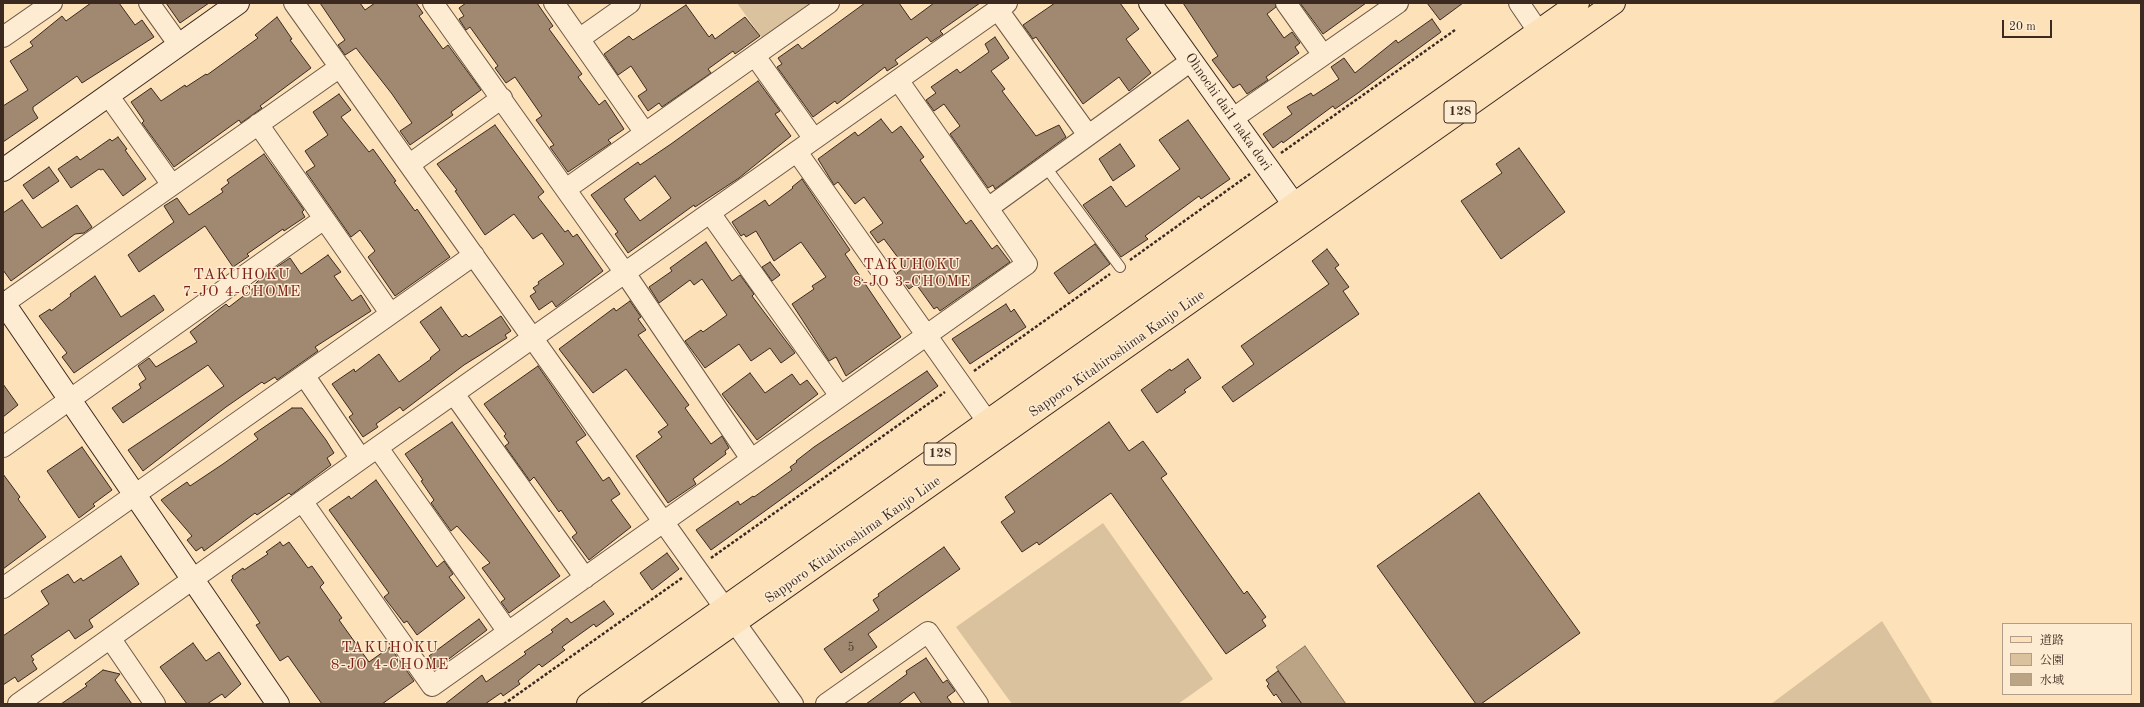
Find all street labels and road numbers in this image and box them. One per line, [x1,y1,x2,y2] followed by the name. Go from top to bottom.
[1181,50,1275,174] street label: Ohnochi dai1 naka dori
[1444,101,1476,123] road number: 128
[1026,287,1208,421] street label: Sapporo Kitahiroshima Kanjo Line
[924,443,956,465] road number: 128
[762,473,944,607] street label: Sapporo Kitahiroshima Kanjo Line

